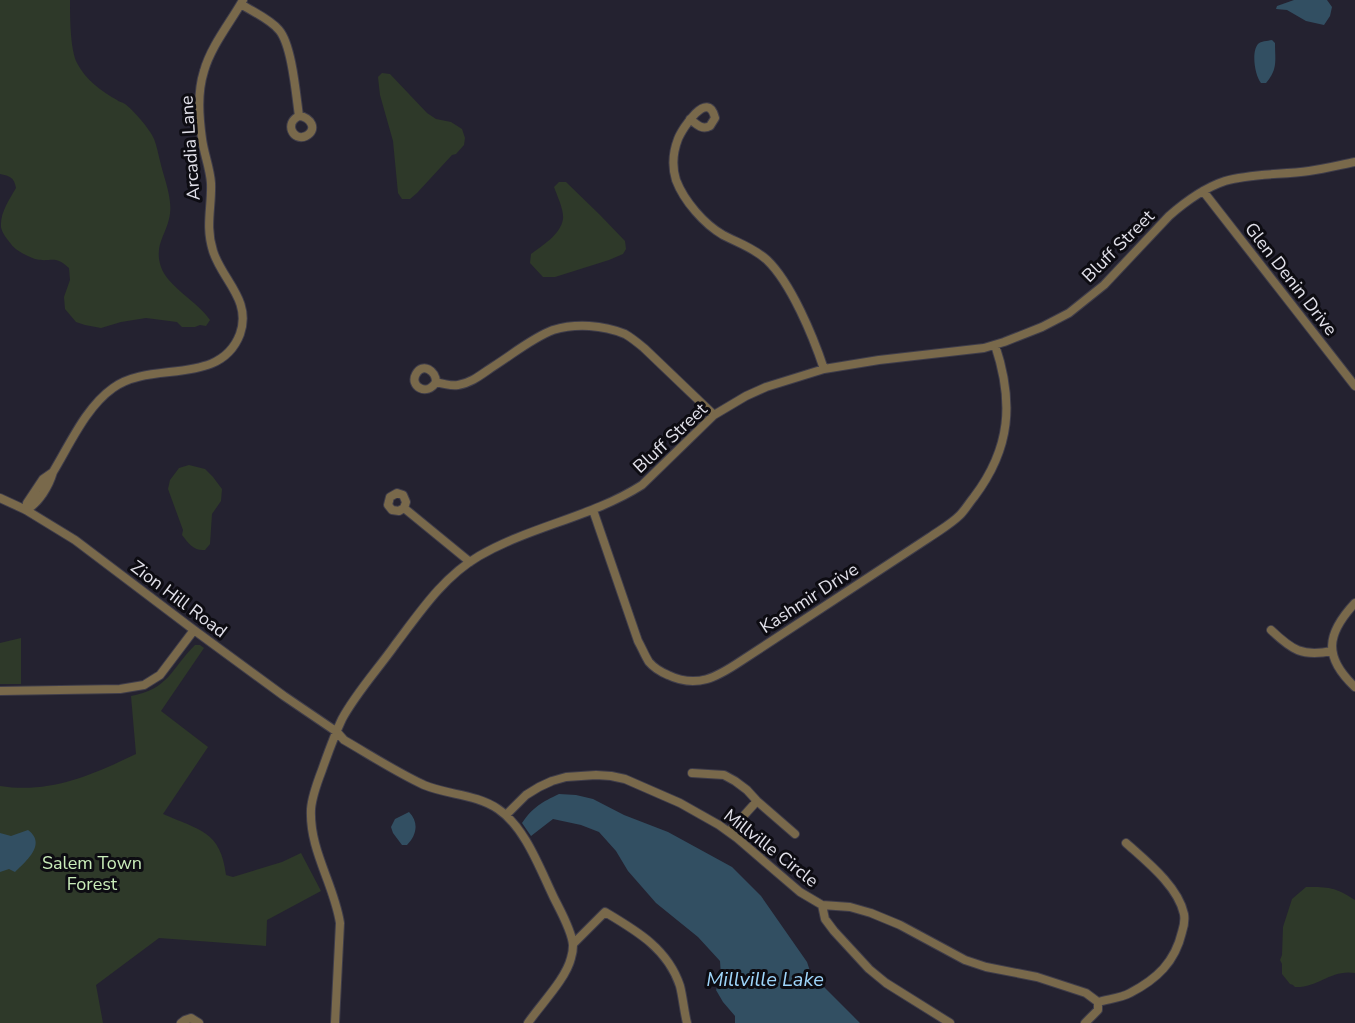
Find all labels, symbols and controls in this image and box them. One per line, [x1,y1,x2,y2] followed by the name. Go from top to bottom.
[174,95,206,201] street label: Arcadia Lane
[1077,204,1160,287] street label: Bluff Street
[1239,217,1343,341] street label: Glen Denin Drive
[628,397,713,478] street label: Bluff Street
[126,555,232,643] street label: Zion Hill Road
[755,557,863,639] street label: Kashmir Drive
[719,803,823,893] street label: Millville Circle
[42,851,142,896] park label: Salem Town Forest
[706,966,824,993] water label: Millville Lake

